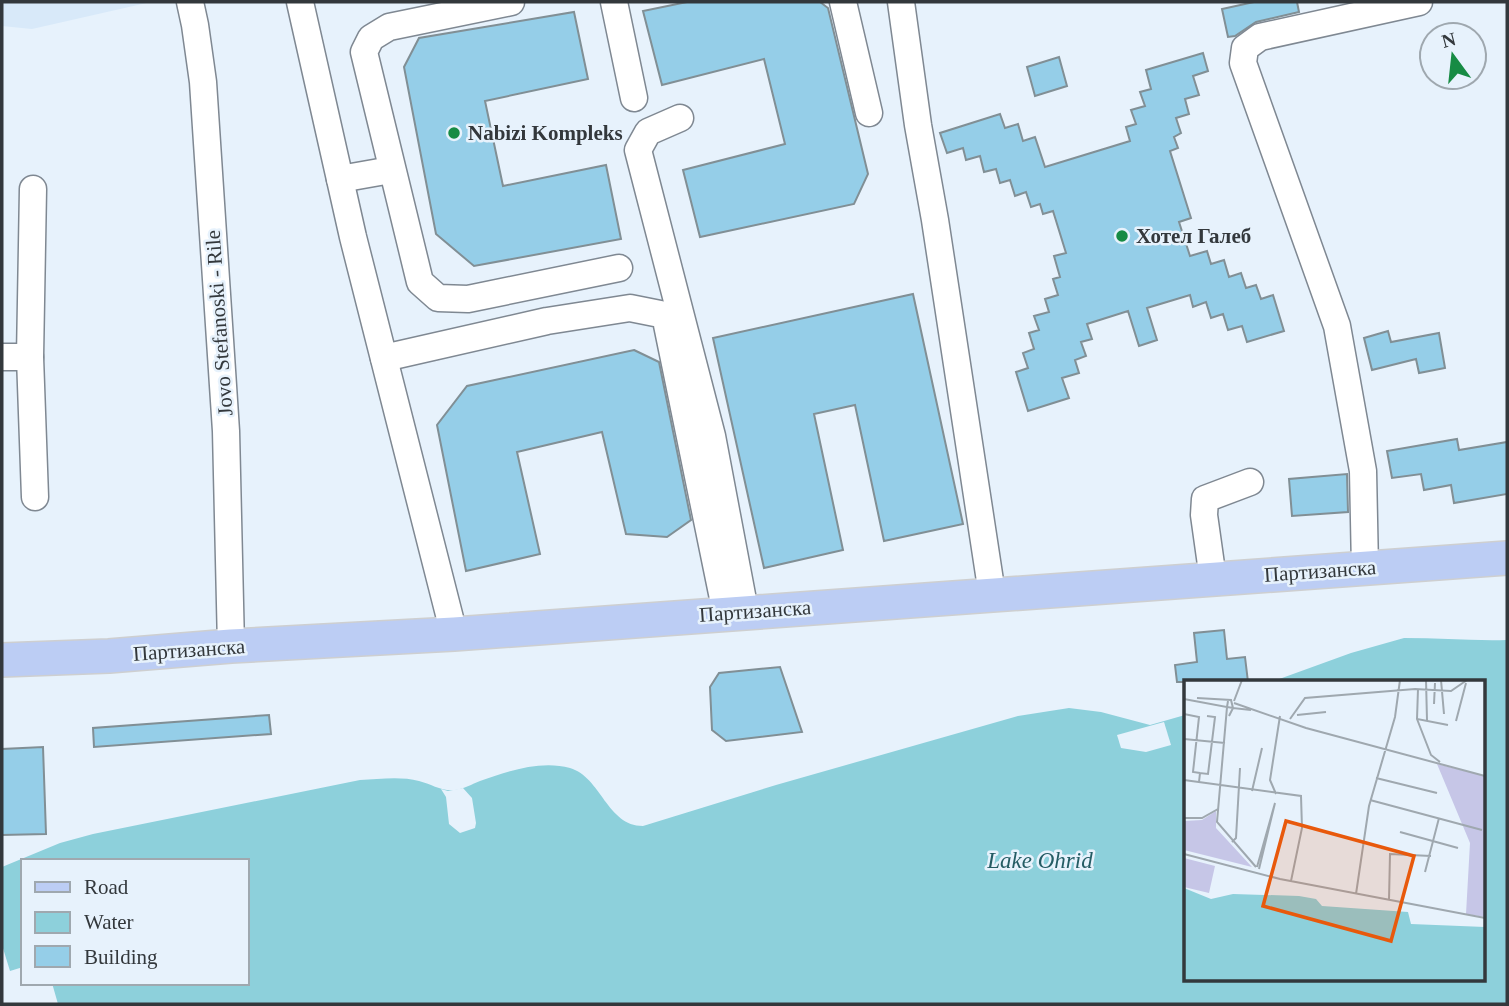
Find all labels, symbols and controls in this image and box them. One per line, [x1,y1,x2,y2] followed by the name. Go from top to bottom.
[1418,21,1488,91] north arrow
[1439,28,1458,52] text: N
[468,121,623,145] place label: Nabizi Kompleks
[446,125,462,141] marker: Nabizi Kompleks
[1136,224,1251,248] place label: Хотел Галеб
[1114,228,1130,244] marker: Хотел Галеб
[201,229,237,417] street label: Jovo Stefanoski - Rile
[1263,555,1378,587] street label: Партизанска
[698,595,813,627] street label: Партизанска
[132,634,247,666] street label: Партизанска
[1184,680,1484,982] inset map
[986,848,1093,873] water label: Lake Ohrid
[21,859,248,985] legend
[84,875,129,899] text: Road
[84,910,134,934] text: Water
[84,945,158,969] text: Building

